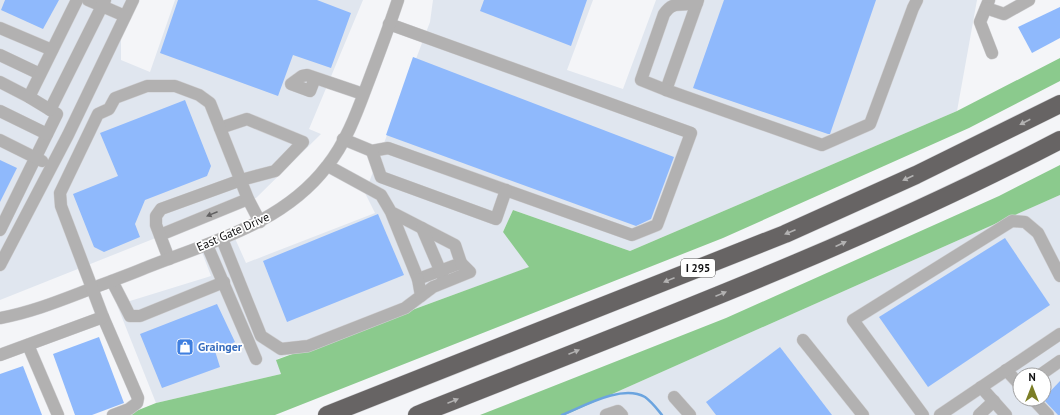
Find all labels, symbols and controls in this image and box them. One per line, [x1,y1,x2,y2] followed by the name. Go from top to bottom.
[1019,118,1031,125] one-way arrow
[903,175,914,181] one-way arrow
[194,209,272,254] street label: East Gate Drive
[206,211,218,217] one-way arrow
[783,229,795,235] one-way arrow
[835,241,846,247] one-way arrow
[681,259,715,277] road number: I 295
[662,277,674,283] one-way arrow
[715,290,727,296] one-way arrow
[175,337,195,357] shop icon: Grainger
[198,339,243,354] place label: Grainger
[568,349,580,355] one-way arrow
[1012,367,1052,407] north arrow
[1028,370,1036,384] text: N
[448,397,460,403] one-way arrow

